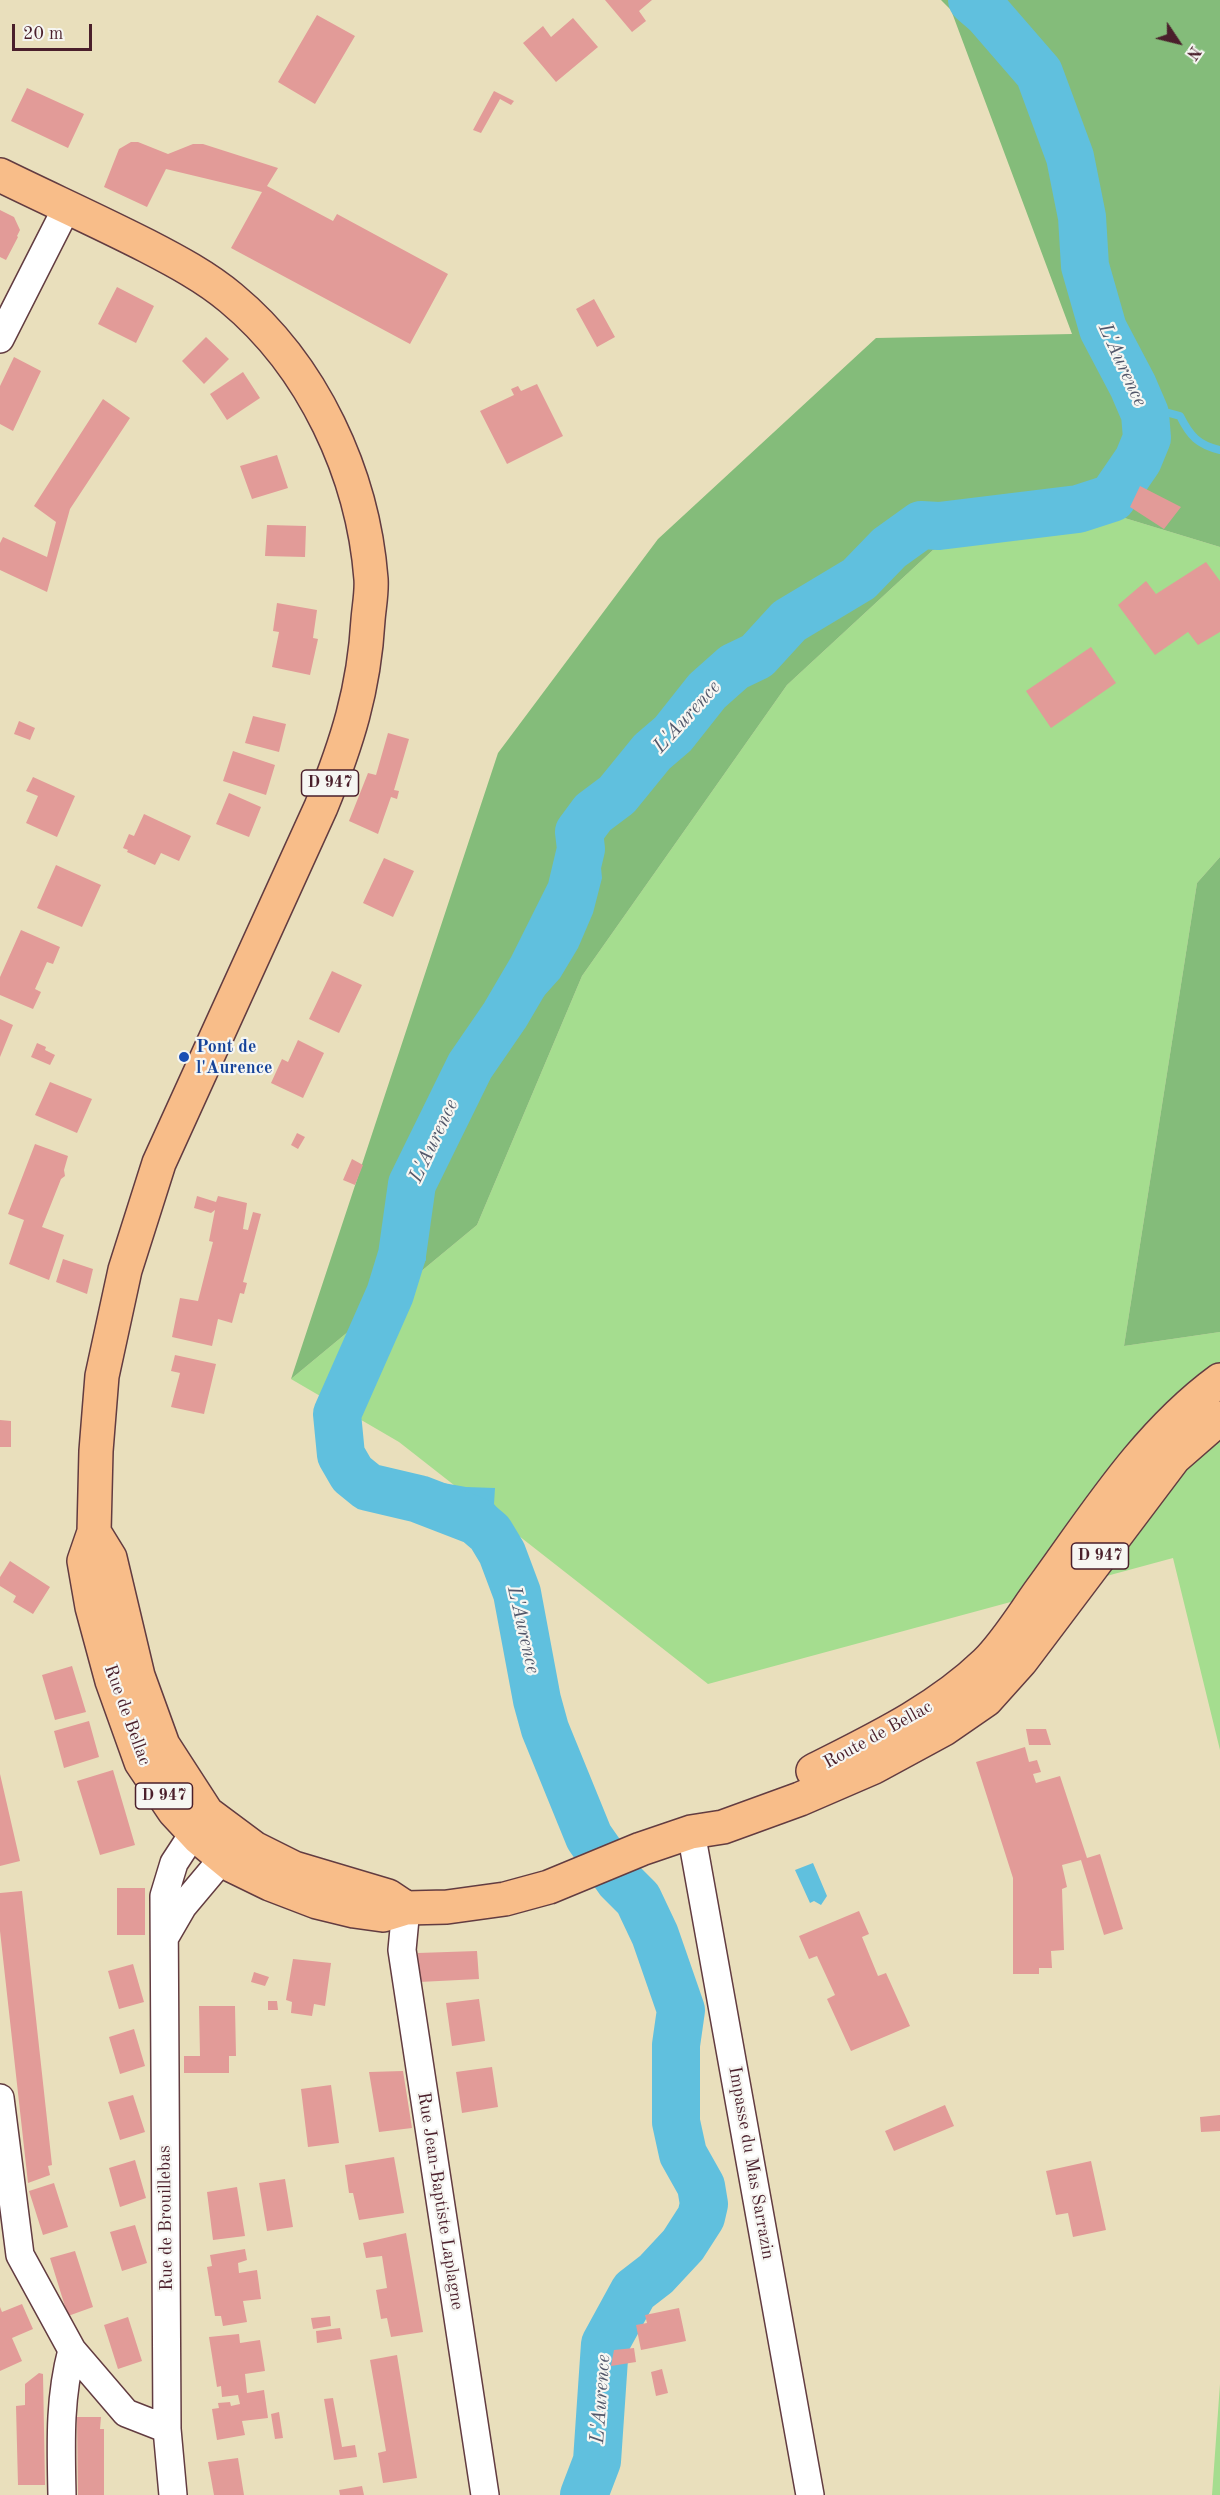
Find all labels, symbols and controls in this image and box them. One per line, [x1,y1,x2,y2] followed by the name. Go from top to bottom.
[15,12,94,50] scale bar
[1148,12,1208,72] north arrow
[23,25,63,43] text: 20 m
[1183,43,1203,62] text: N
[1092,319,1152,411] water label: L'Aurence
[648,676,726,758] water label: L'Aurence
[302,770,358,796] road number: D 947
[196,1036,273,1078] place label: Pont de l'Aurence
[177,1050,191,1064] marker: Pont de l'Aurence
[404,1095,464,1187] water label: L'Aurence
[1072,1543,1128,1569] road number: D 947
[501,1584,545,1676] water label: L'Aurence
[99,1662,155,1768] street label: Rue de Bellac
[820,1696,936,1774] street label: Route de Bellac
[136,1783,192,1809] road number: D 947
[723,2065,779,2261] street label: Impasse du Mas Sarrazin
[412,2091,468,2311] street label: Rue Jean-Baptiste Laplagne
[154,2145,178,2291] street label: Rue de Brouillebas
[586,2354,616,2444] water label: L'Aurence

